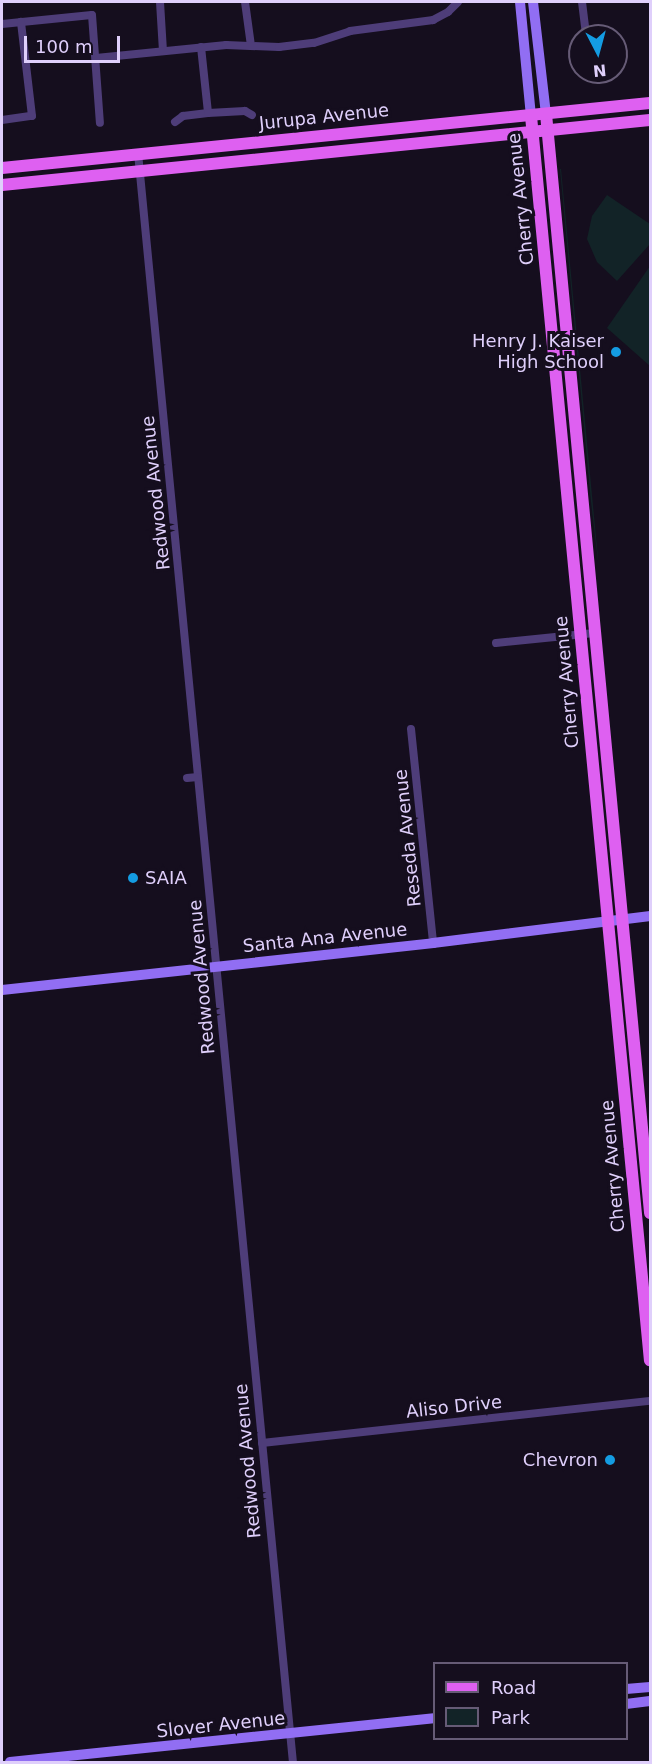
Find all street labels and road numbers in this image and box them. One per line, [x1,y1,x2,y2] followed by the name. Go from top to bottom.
[258,99,390,135] street label: Jurupa Avenue
[503,132,539,266] street label: Cherry Avenue
[137,415,175,571] street label: Redwood Avenue
[550,615,584,749] street label: Cherry Avenue
[390,768,426,908] street label: Reseda Avenue
[184,899,220,1055] street label: Redwood Avenue
[242,919,408,957] street label: Santa Ana Avenue
[596,1099,630,1233] street label: Cherry Avenue
[230,1383,266,1539] street label: Redwood Avenue
[405,1391,503,1423] street label: Aliso Drive
[156,1708,286,1742] street label: Slover Avenue

